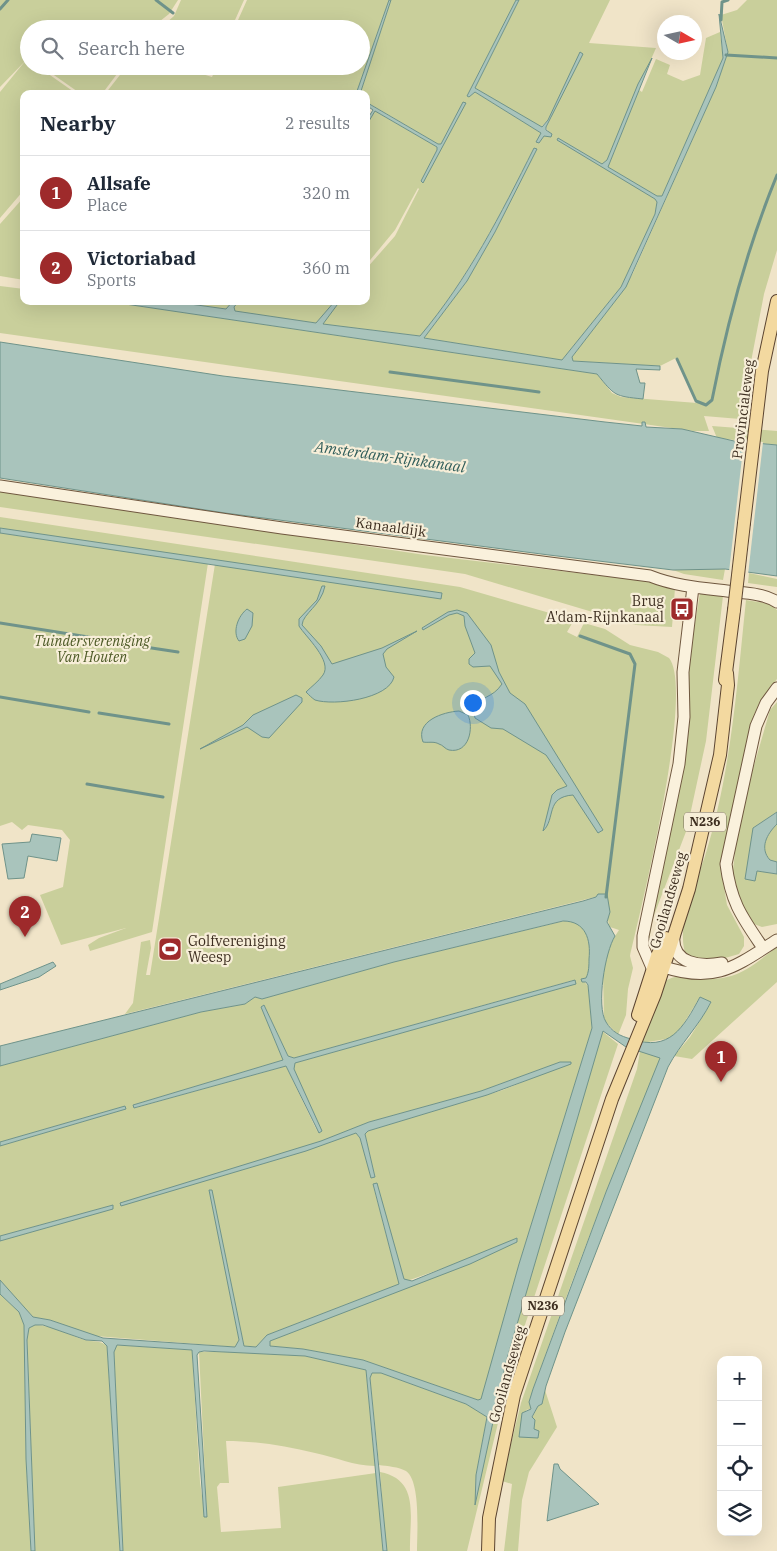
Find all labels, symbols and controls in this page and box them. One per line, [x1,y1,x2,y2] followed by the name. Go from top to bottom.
[657,15,702,60] north arrow
[20,20,370,75] search box
[38,34,66,62] icon: search
[78,36,185,60] text: Search here
[40,109,116,137] text: Nearby
[285,113,350,133] text: 2 results
[87,171,151,195] text: Allsafe
[51,183,61,203] text: 1
[302,183,350,203] text: 320 m
[87,195,127,215] text: Place
[87,246,196,270] text: Victoriabad
[51,258,61,278] text: 2
[302,258,350,278] text: 360 m
[87,270,136,290] text: Sports
[728,358,758,460] street label: Provincialeweg
[313,436,467,477] water label: Amsterdam-Rijnkanaal
[355,513,428,541] street label: Kanaaldijk
[546,592,664,626] place label: Brug A'dam-Rijnkanaal
[669,596,695,622] bus stop icon: Brug A'dam-Rijnkanaal
[34,632,150,666] park label: Tuindersvereniging Van Houten
[460,690,486,716] your location
[684,812,726,832] road number: N236
[646,849,691,951] street label: Gooilandseweg
[9,896,41,937] pin: 2
[188,932,286,966] place label: Golfvereniging Weesp
[157,936,183,962] sports icon: Golfvereniging Weesp
[705,1041,737,1082] pin: 1
[522,1296,564,1315] road number: N236
[485,1323,530,1425] street label: Gooilandseweg
[717,1356,762,1536] map controls
[717,1356,762,1401] button: +
[717,1401,762,1446] button: −
[717,1446,762,1491] button: locate
[717,1491,762,1536] button: layers

